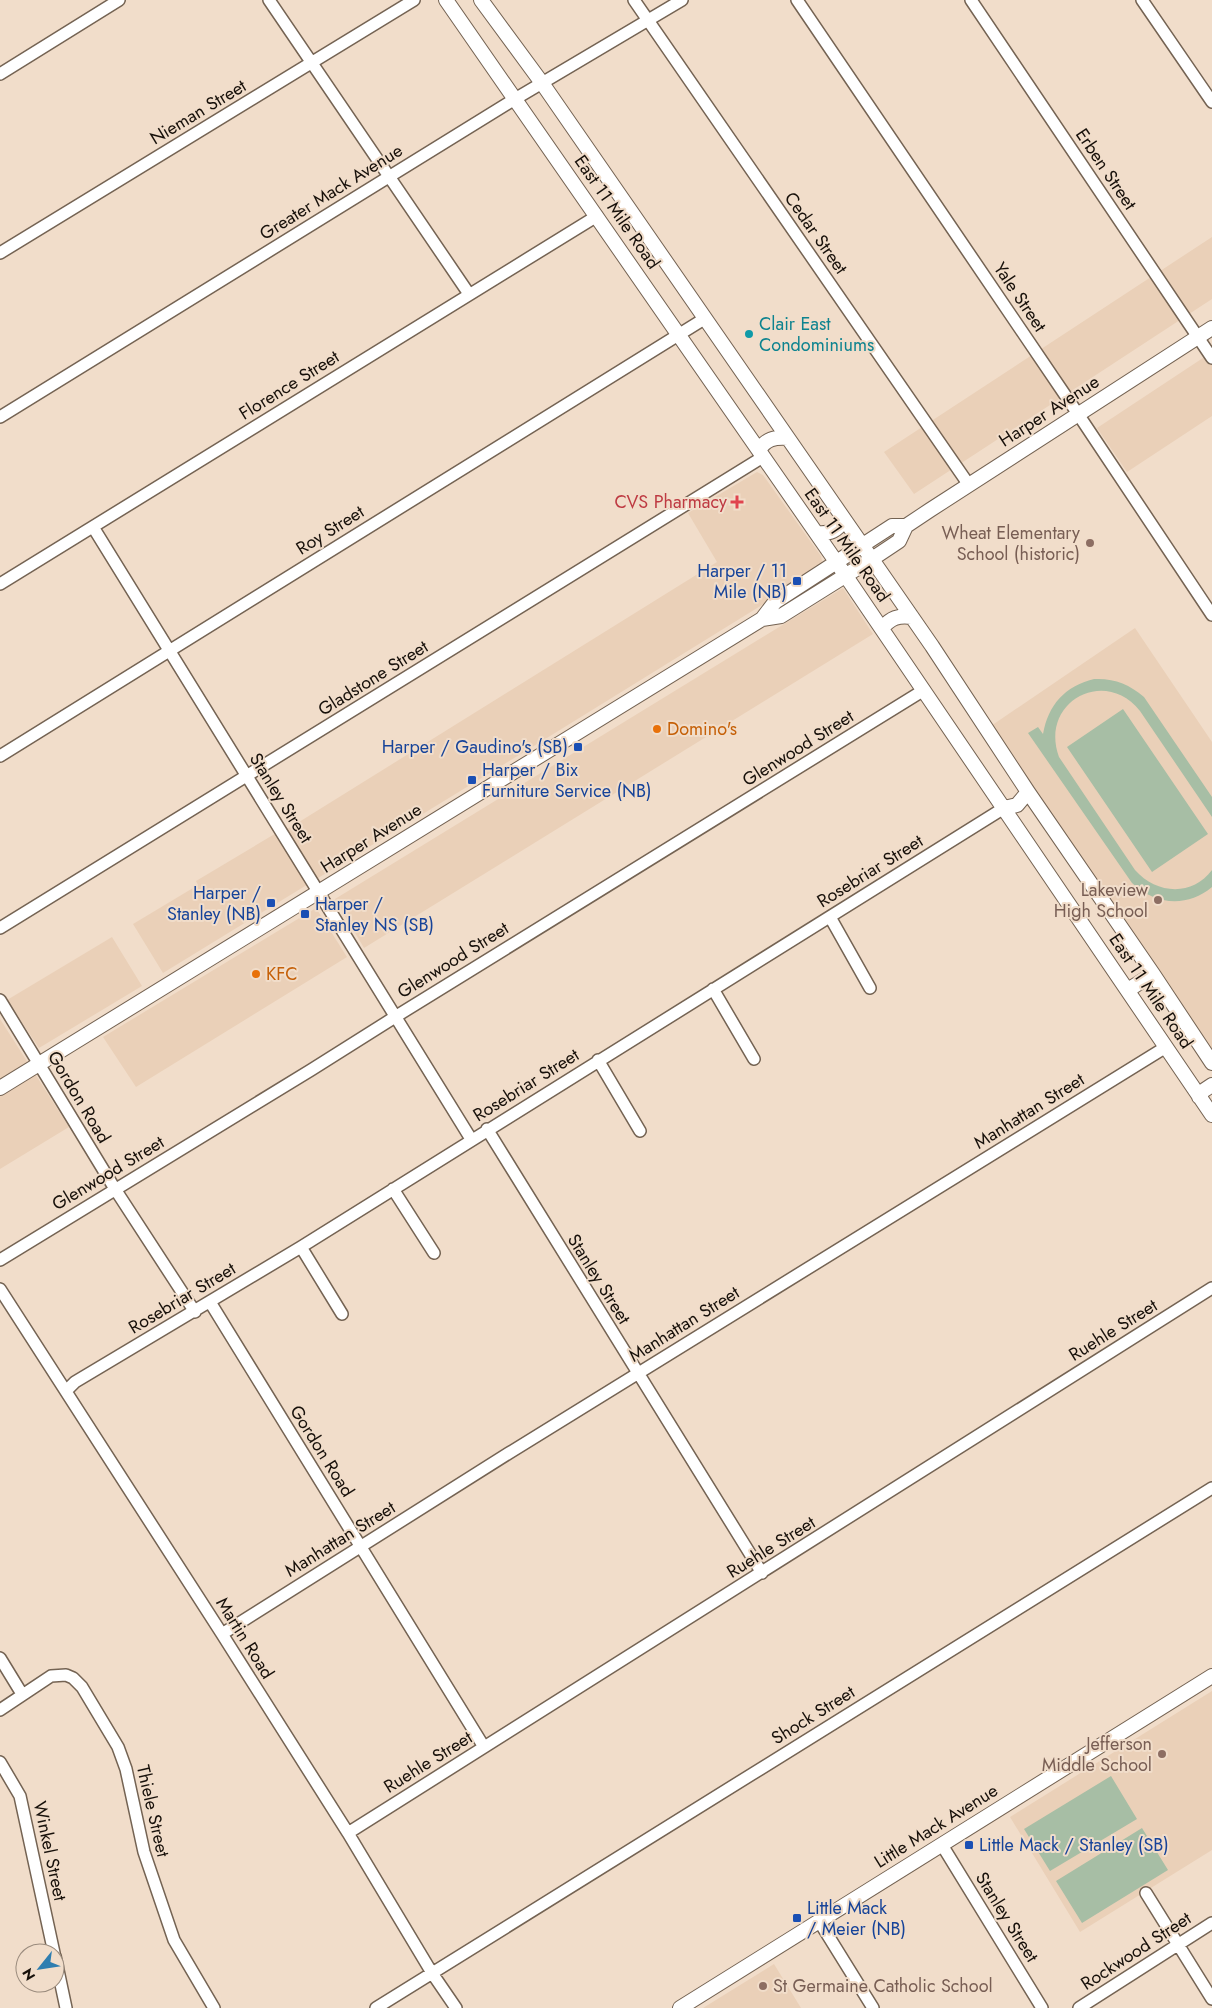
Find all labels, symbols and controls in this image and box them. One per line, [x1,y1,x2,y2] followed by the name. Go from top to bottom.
[145,73,252,151] street label: Nieman Street
[1069,123,1143,216] street label: Erben Street
[254,137,408,247] street label: Greater Mack Avenue
[568,150,666,274] street label: East 11 Mile Road
[778,187,854,280] street label: Cedar Street
[987,257,1053,337] street label: Yale Street
[759,311,874,358] place label: Clair East Condominiums
[743,328,755,340] marker: Clair East Condominiums
[234,343,345,426] street label: Florence Street
[994,369,1104,453] street label: Harper Avenue
[798,483,896,607] street label: East 11 Mile Road
[614,489,727,515] place label: CVS Pharmacy
[731,496,743,508] marker: CVS Pharmacy
[291,499,370,561] street label: Roy Street
[941,520,1080,567] place label: Wheat Elementary School (historic)
[1084,537,1096,549] marker: Wheat Elementary School (historic)
[697,558,787,605] place label: Harper / 11 Mile (NB)
[791,575,803,587] marker: Harper / 11 Mile (NB)
[313,633,434,722] street label: Gladstone Street
[737,703,859,793] street label: Glenwood Street
[667,716,737,742] place label: Domino's
[651,723,663,735] marker: Domino's
[382,734,568,760] place label: Harper / Gaudino's (SB)
[572,741,584,753] marker: Harper / Gaudino's (SB)
[243,748,319,849] street label: Stanley Street
[482,757,652,804] place label: Harper / Bix Furniture Service (NB)
[466,774,478,786] marker: Harper / Bix Furniture Service (NB)
[315,797,427,879] street label: Harper Avenue
[812,828,929,914] street label: Rosebriar Street
[1054,877,1149,924] place label: Lakeview High School
[167,880,261,927] place label: Harper / Stanley (NB)
[315,891,434,938] place label: Harper / Stanley NS (SB)
[1152,894,1164,906] marker: Lakeview High School
[265,897,277,909] marker: Harper / Stanley (NB)
[299,908,311,920] marker: Harper / Stanley NS (SB)
[392,915,514,1005] street label: Glenwood Street
[1103,928,1199,1054] street label: East 11 Mile Road
[266,961,298,987] place label: KFC
[250,968,262,980] marker: KFC
[468,1042,585,1128] street label: Rosebriar Street
[41,1046,117,1148] street label: Gordon Road
[969,1066,1090,1155] street label: Manhattan Street
[47,1129,170,1217] street label: Glenwood Street
[561,1229,637,1330] street label: Stanley Street
[124,1255,241,1340] street label: Rosebriar Street
[624,1279,745,1368] street label: Manhattan Street
[1064,1292,1163,1368] street label: Ruehle Street
[283,1400,361,1502] street label: Gordon Road
[280,1494,401,1583] street label: Manhattan Street
[722,1509,821,1585] street label: Ruehle Street
[210,1592,280,1684] street label: Martin Road
[766,1679,860,1751] street label: Shock Street
[379,1724,478,1800] street label: Ruehle Street
[1042,1731,1152,1778] place label: Jefferson Middle School
[1156,1748,1168,1760] marker: Jefferson Middle School
[130,1763,176,1860] street label: Thiele Street
[869,1777,1003,1875] street label: Little Mack Avenue
[27,1799,73,1904] street label: Winkel Street
[979,1832,1169,1858] place label: Little Mack / Stanley (SB)
[963,1839,975,1851] marker: Little Mack / Stanley (SB)
[969,1867,1045,1968] street label: Stanley Street
[807,1895,906,1942] place label: Little Mack / Meier (NB)
[1076,1905,1197,1996] street label: Rockwood Street
[791,1912,803,1924] marker: Little Mack / Meier (NB)
[15,1943,65,1993] north arrow
[17,1965,40,1984] text: N
[773,1973,993,1999] place label: St Germaine Catholic School
[757,1980,769,1992] marker: St Germaine Catholic School

